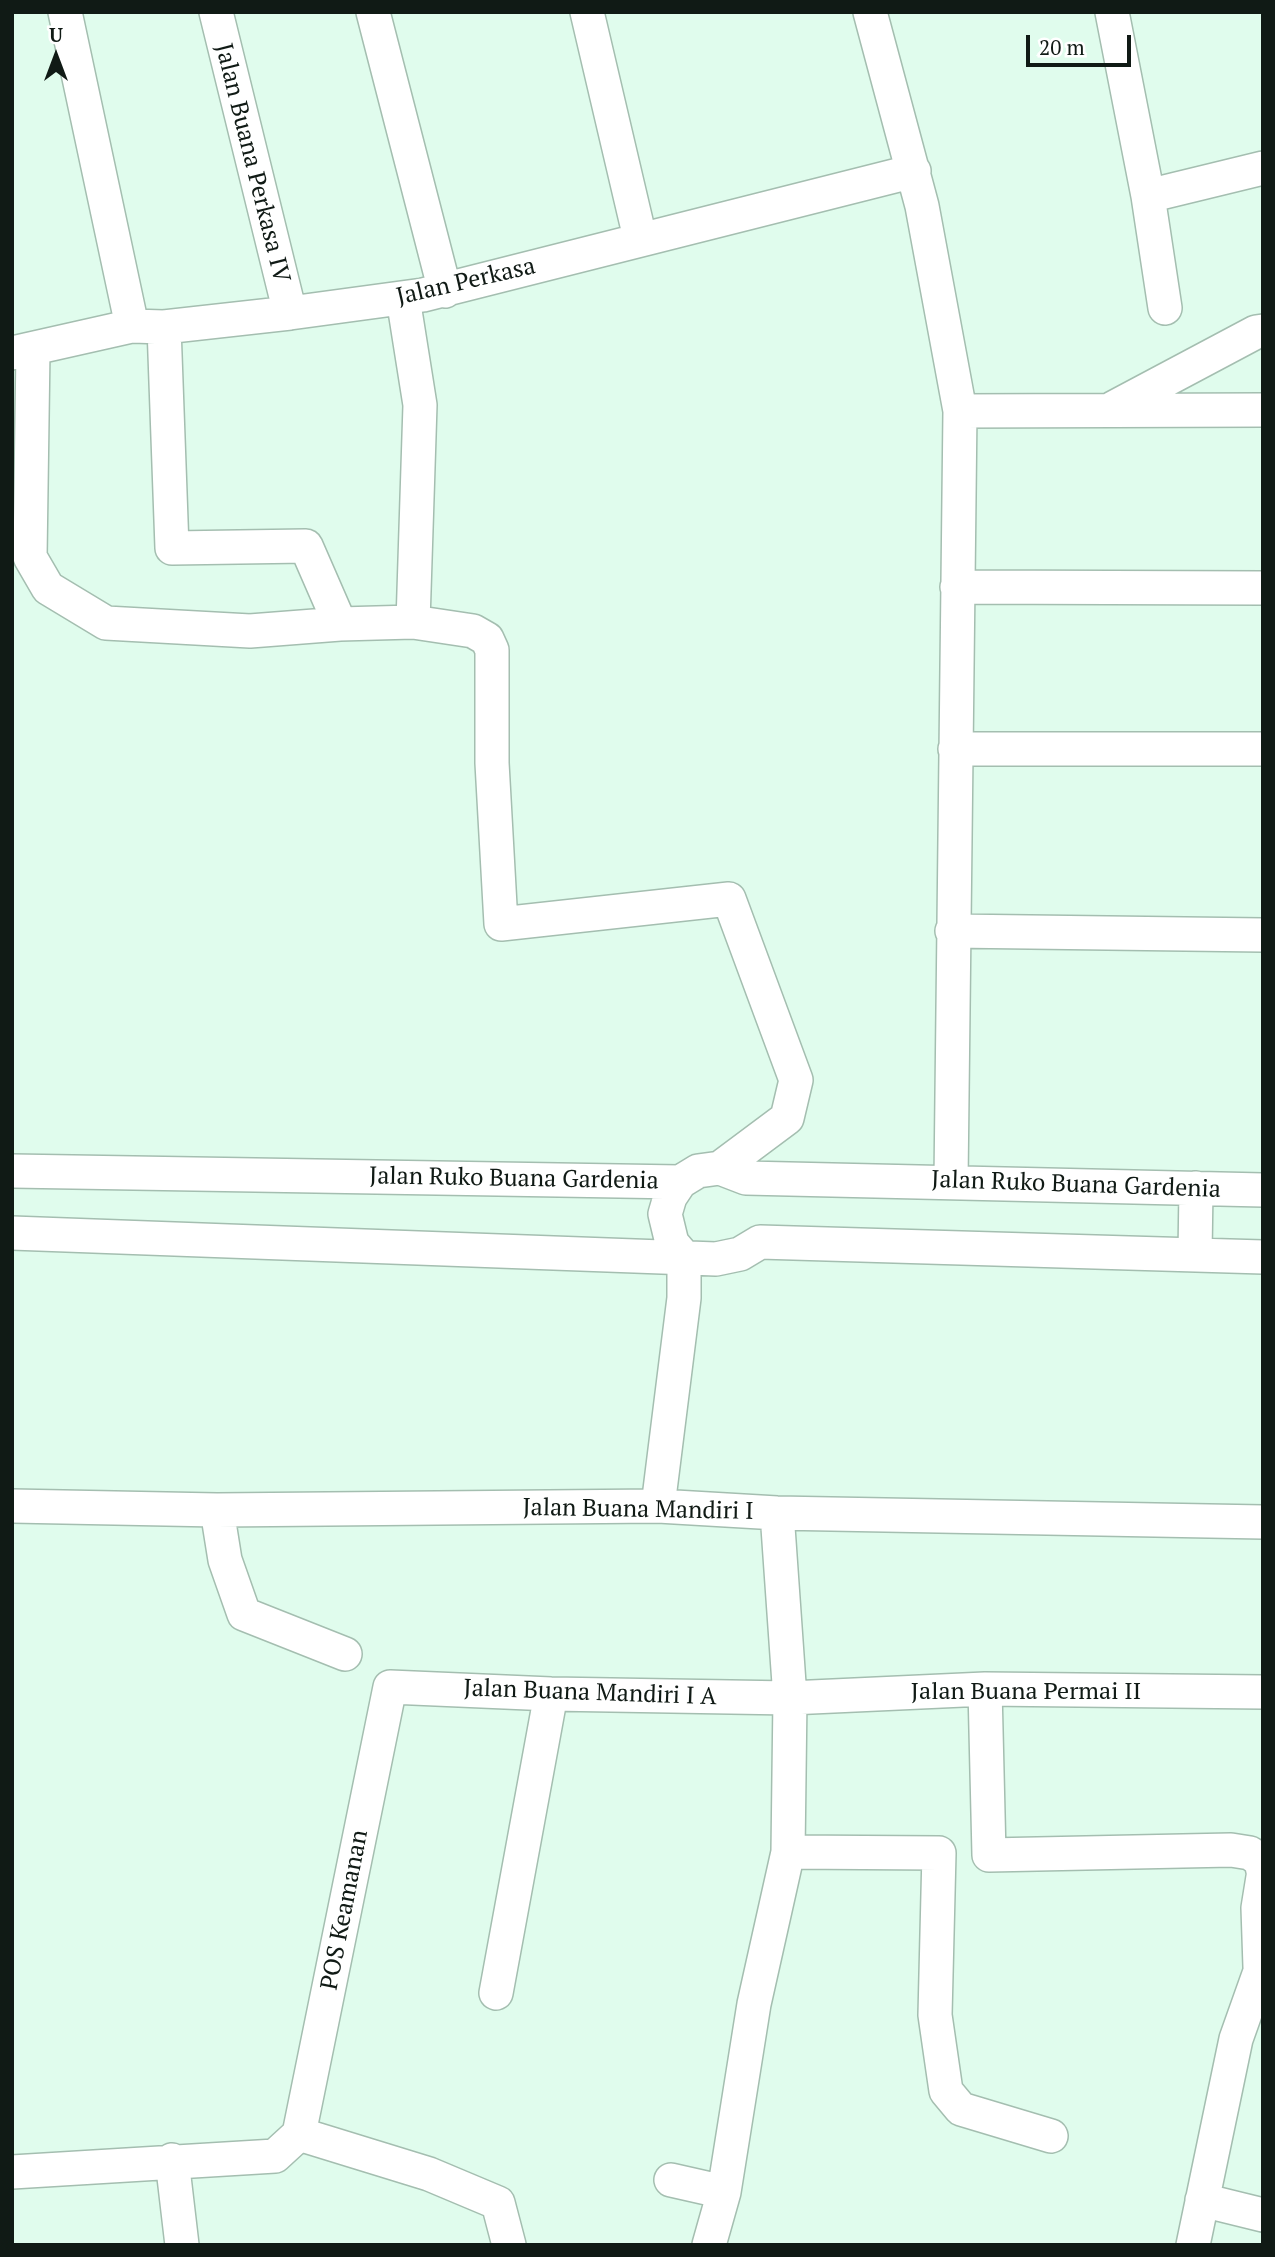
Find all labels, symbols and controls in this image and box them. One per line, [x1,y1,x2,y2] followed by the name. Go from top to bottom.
[21,21,91,91] north arrow
[1030,21,1135,65] scale bar
[49,22,63,47] text: U
[1039,33,1085,61] text: 20 m
[208,41,296,285] street label: Jalan Buana Perkasa IV
[394,252,538,312] street label: Jalan Perkasa
[369,1162,659,1196] street label: Jalan Ruko Buana Gardenia
[931,1166,1221,1204] street label: Jalan Ruko Buana Gardenia
[522,1494,754,1526] street label: Jalan Buana Mandiri I
[463,1674,717,1712] street label: Jalan Buana Mandiri I A
[911,1678,1141,1706] street label: Jalan Buana Permai II
[315,1828,375,1992] street label: POS Keamanan

